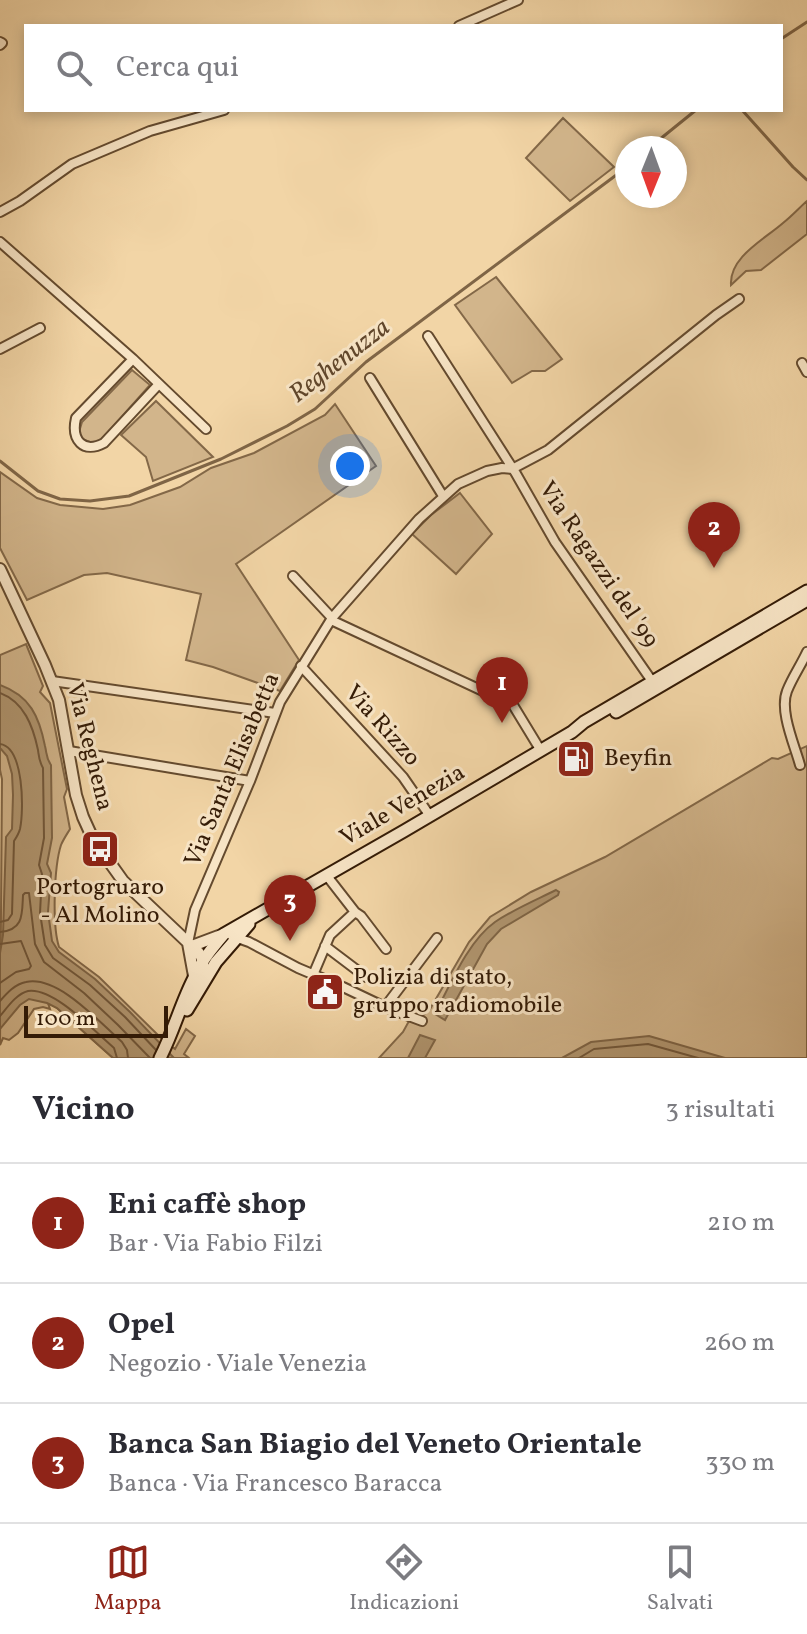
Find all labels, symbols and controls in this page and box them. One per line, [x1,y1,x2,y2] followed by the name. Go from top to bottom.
[24,24,783,112] search box
[52,46,96,90] icon: search
[116,47,239,89] text: Cerca qui
[615,136,687,208] north arrow
[282,310,398,412] water label: Reghenuzza
[330,446,370,486] your location
[530,475,666,655] street label: Via Ragazzi del '99
[688,502,740,568] pin: 2
[476,657,528,723] pin: 1
[177,668,289,872] street label: Via Santa Elisabetta
[336,678,428,774] street label: Via Rizzo
[57,679,121,815] street label: Via Reghena
[555,738,597,780] fuel station icon: Beyfin
[604,742,672,776] place label: Beyfin
[334,756,472,856] street label: Viale Venezia
[79,828,121,870] bus stop icon: Portogruaro - Al Molino
[36,871,164,933] place label: Portogruaro - Al Molino
[264,875,316,941] pin: 3
[353,961,562,1023] place label: Polizia di stato, gruppo radiomobile
[304,971,346,1013] public building icon: Polizia di stato, gruppo radiomobile
[24,1002,168,1038] scale bar
[36,1004,95,1035] text: 100 m
[32,1087,135,1134] text: Vicino
[666,1092,775,1128] text: 3 risultati
[108,1184,306,1226] text: Eni caffè shop
[53,1205,63,1241] text: 1
[707,1205,775,1241] text: 210 m
[108,1226,323,1262] text: Bar · Via Fabio Filzi
[108,1304,175,1346] text: Opel
[51,1325,65,1361] text: 2
[704,1325,775,1361] text: 260 m
[108,1346,367,1382] text: Negozio · Viale Venezia
[108,1424,642,1466] text: Banca San Biagio del Veneto Orientale
[51,1445,65,1481] text: 3
[705,1445,775,1481] text: 330 m
[108,1466,443,1502] text: Banca · Via Francesco Baracca
[94,1540,161,1619] tab: Mappa
[349,1540,459,1619] tab: Indicazioni
[647,1540,713,1619] tab: Salvati

